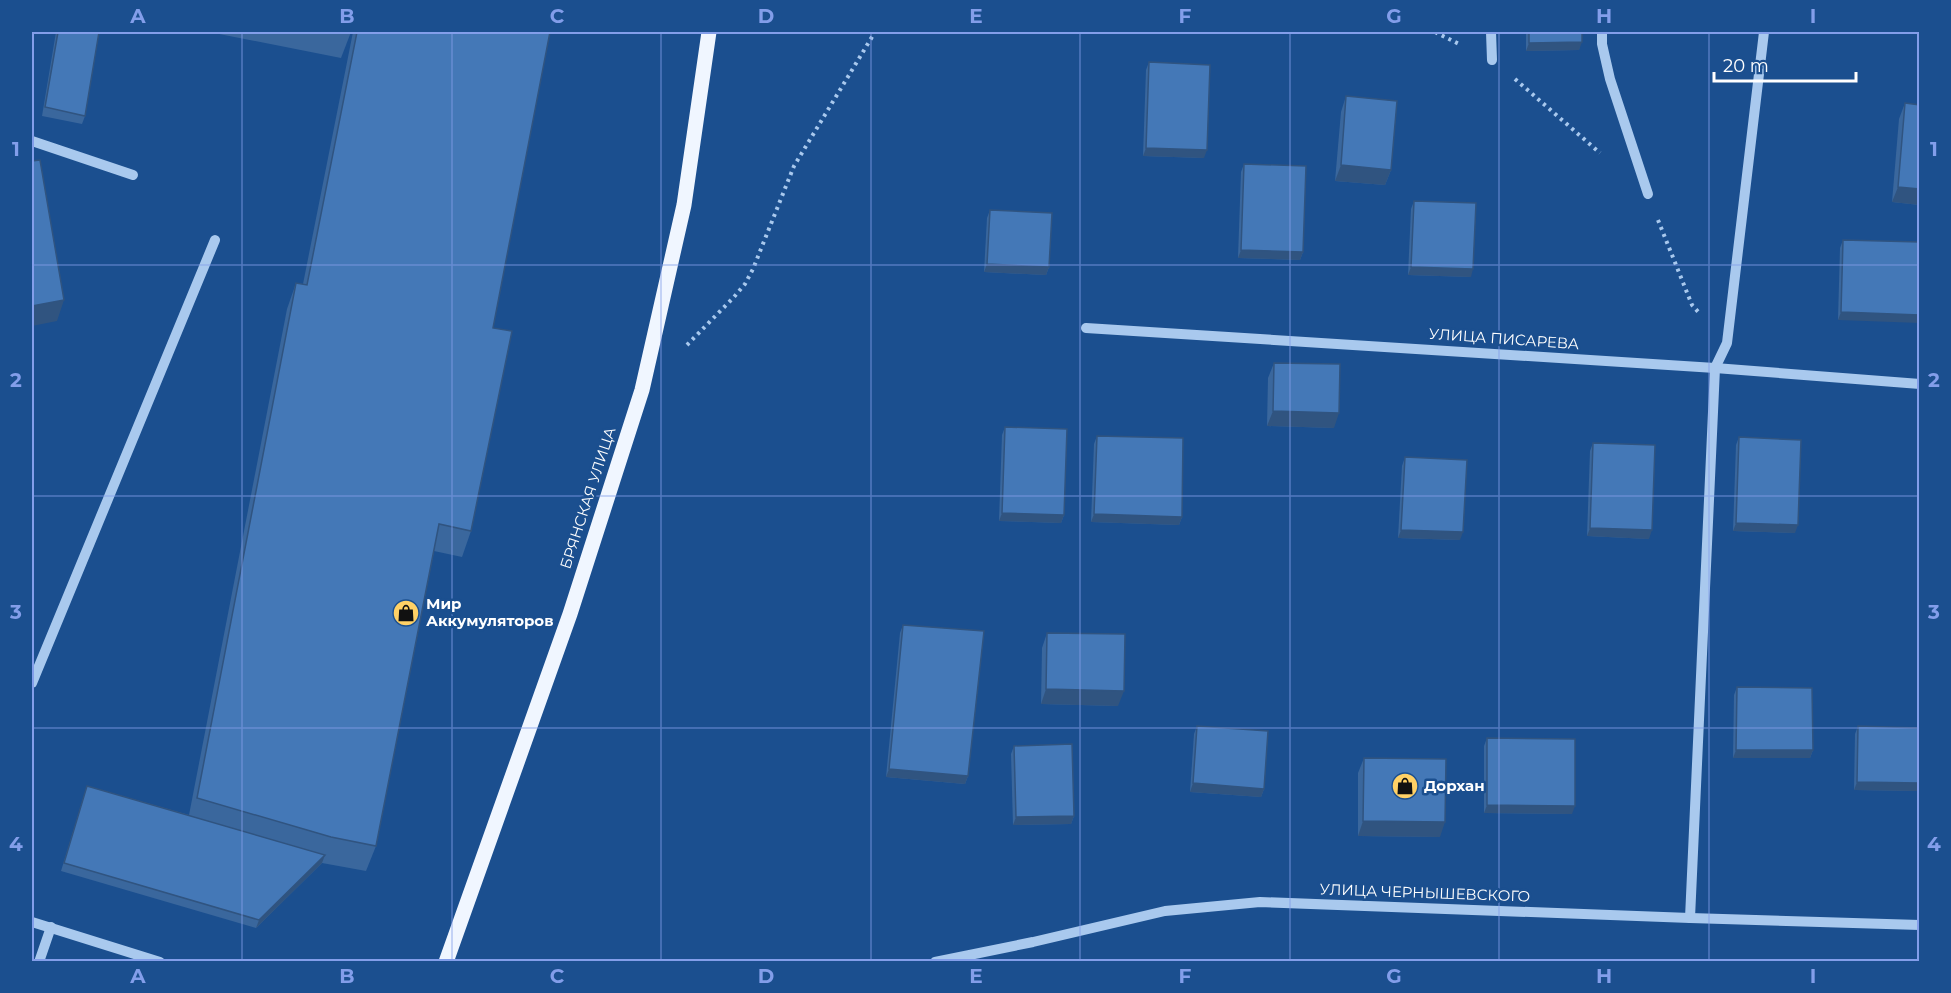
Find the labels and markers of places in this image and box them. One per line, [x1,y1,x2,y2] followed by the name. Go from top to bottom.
[426,594,554,630] place label: Мир Аккумуляторов
[391,598,421,628] shop icon: Мир Аккумуляторов
[1390,771,1420,801] shop icon: Дорхан
[1424,776,1485,795] place label: Дорхан

